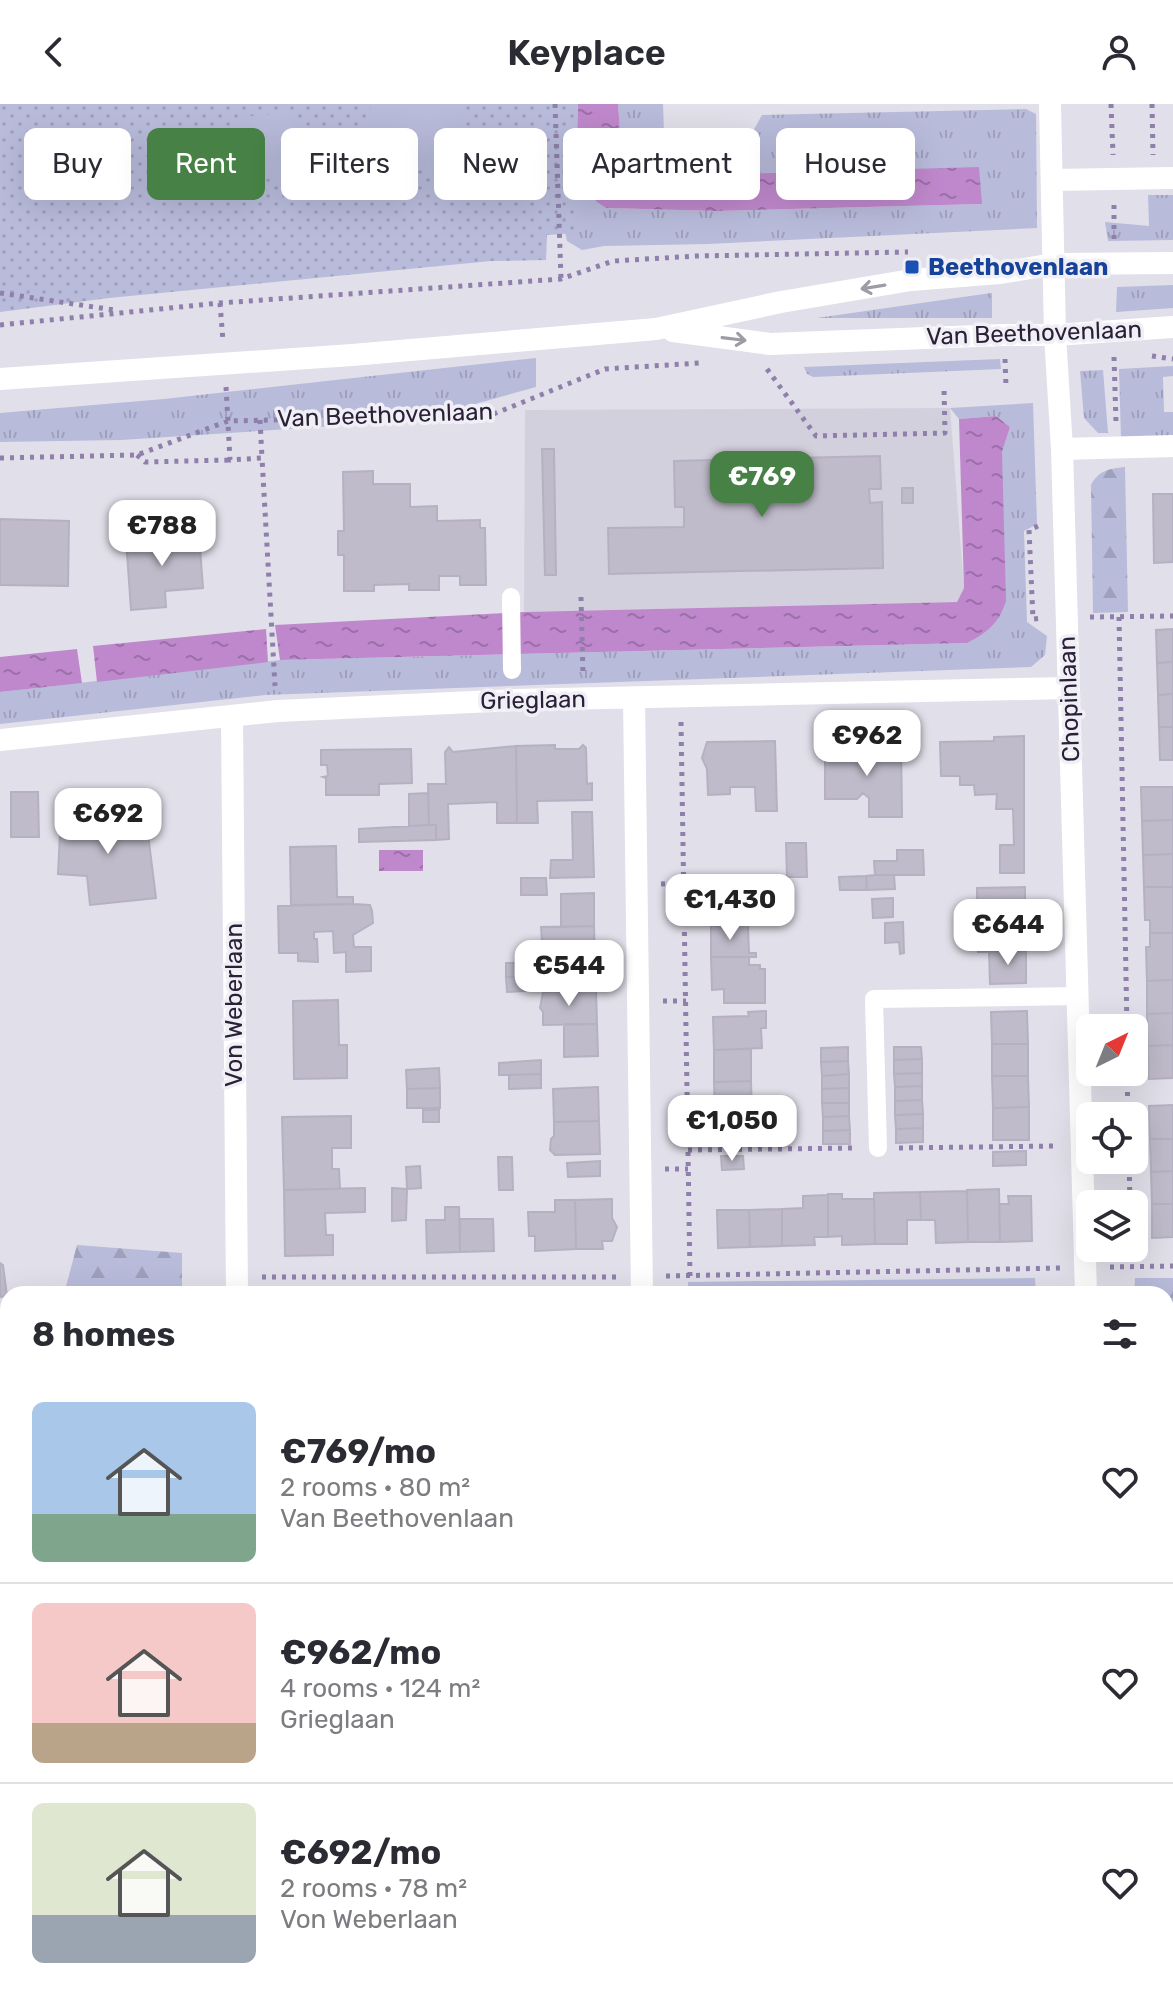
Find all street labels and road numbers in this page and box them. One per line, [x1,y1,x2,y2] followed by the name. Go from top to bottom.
[926,315,1142,351] street label: Van Beethovenlaan
[277,397,493,433] street label: Van Beethovenlaan
[1053,636,1085,762] street label: Chopinlaan
[480,685,586,715] street label: Grieglaan
[220,923,248,1087] street label: Von Weberlaan

